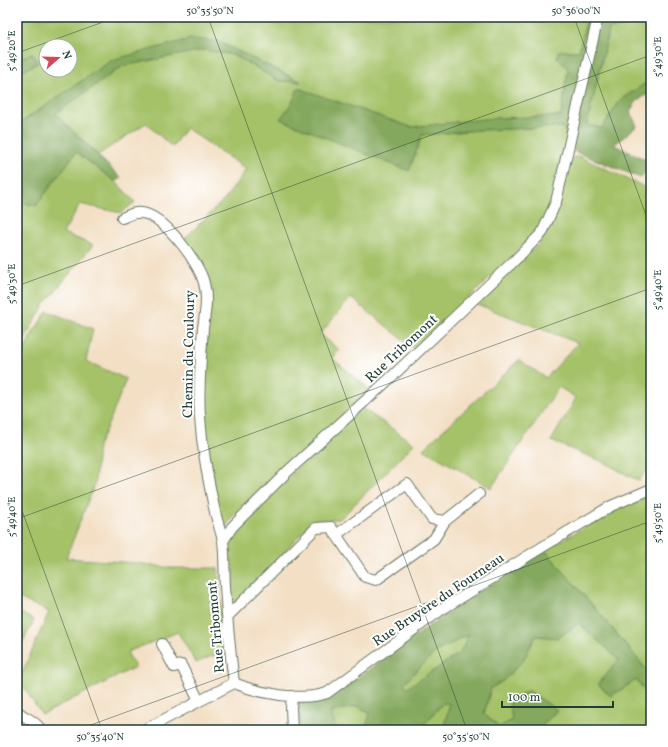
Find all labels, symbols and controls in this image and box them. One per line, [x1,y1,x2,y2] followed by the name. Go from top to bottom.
[186,4,234,18] text: 50°35'50"N
[552,4,601,18] text: 50°36'00"N
[5,31,19,71] text: 5°49'20"E
[651,37,665,77] text: 5°49'30"E
[38,38,78,78] north arrow
[58,49,74,61] text: N
[5,264,19,304] text: 5°49'30"E
[651,270,665,310] text: 5°49'40"E
[179,289,200,418] street label: Chemin du Couloury
[362,311,442,388] street label: Rue Tribomont
[5,497,19,537] text: 5°49'40"E
[651,503,665,543] text: 5°49'50"E
[369,549,509,652] street label: Rue Bruyère du Fourneau
[203,580,230,674] street label: Rue Tribomont
[502,683,613,709] scale bar
[508,690,541,706] text: 100 m
[76,730,124,744] text: 50°35'40"N
[442,730,490,744] text: 50°35'50"N

